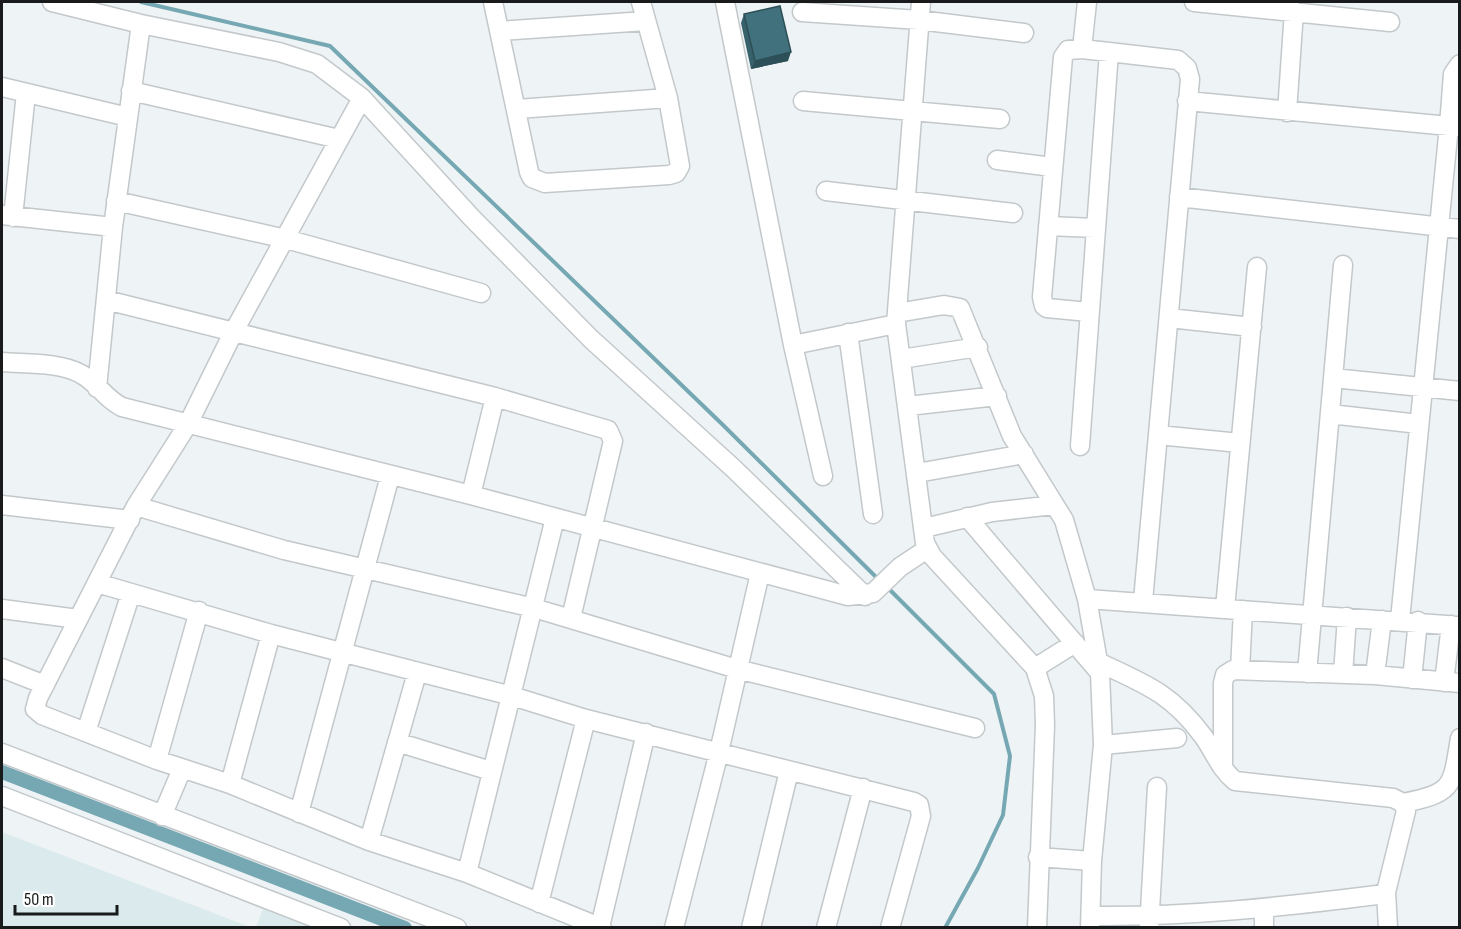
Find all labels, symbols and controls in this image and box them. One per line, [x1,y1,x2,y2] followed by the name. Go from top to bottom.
[15,878,117,916] scale bar
[24,889,54,910] text: 50 m

